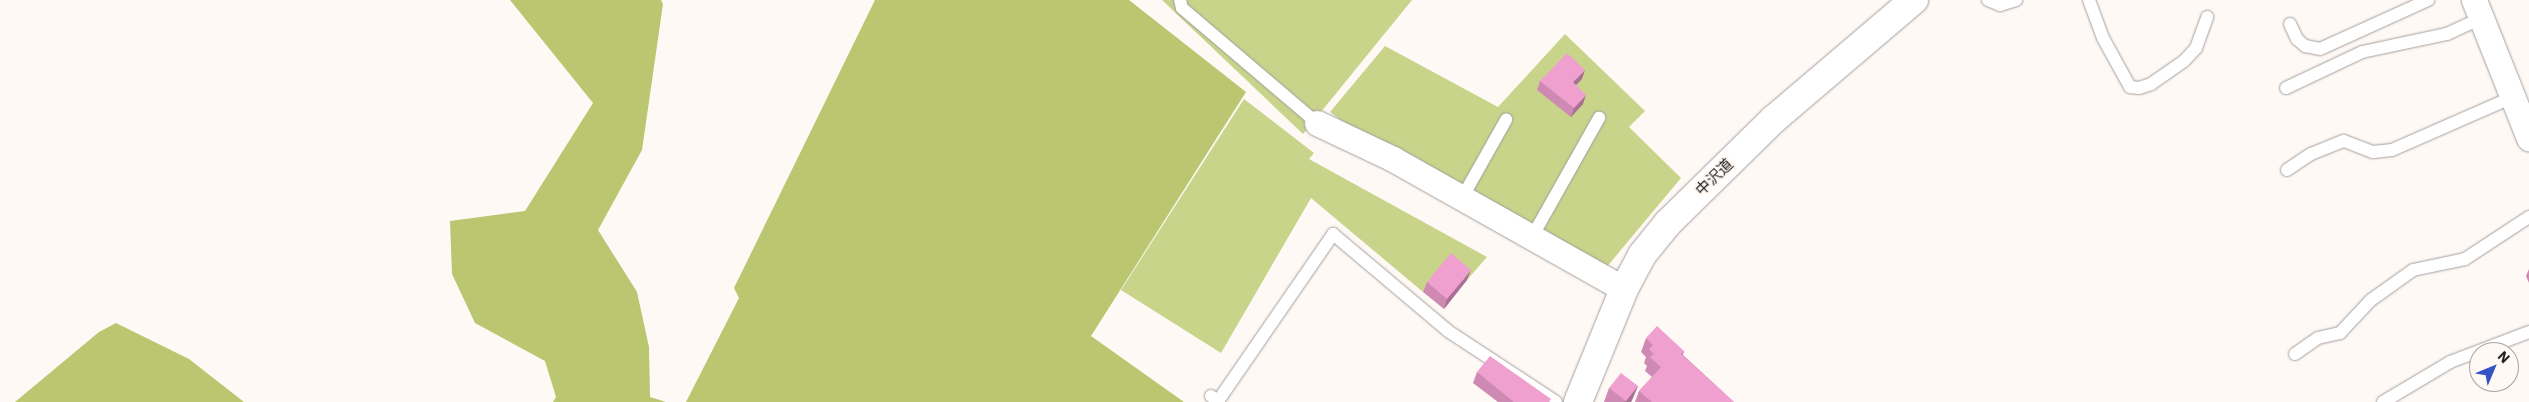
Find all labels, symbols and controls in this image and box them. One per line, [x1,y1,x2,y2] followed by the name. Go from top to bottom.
[1692,155,1736,199] street label: 中沢道
[2469,342,2519,392] north arrow
[2494,347,2514,367] text: N

